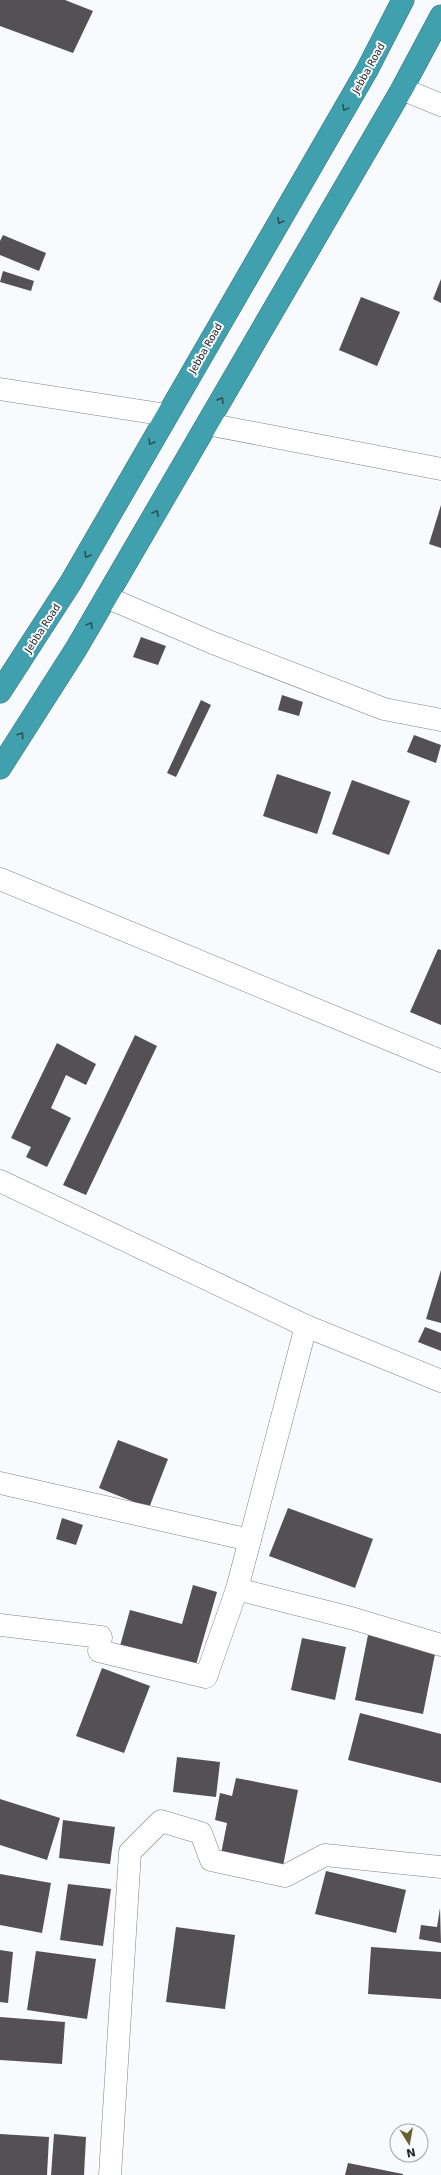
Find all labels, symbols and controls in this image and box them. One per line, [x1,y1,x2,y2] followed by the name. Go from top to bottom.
[350,41,387,96] street label: Jebba Road
[342,104,350,111] one-way arrow
[277,217,284,224] one-way arrow
[186,321,224,376] street label: Jebba Road
[216,397,223,404] one-way arrow
[148,438,156,445] one-way arrow
[151,510,158,517] one-way arrow
[84,551,91,558] one-way arrow
[22,602,62,656] street label: Jebba Road
[86,622,93,629] one-way arrow
[16,732,24,739] one-way arrow
[389,2123,429,2163] north arrow
[405,2145,417,2160] text: N

